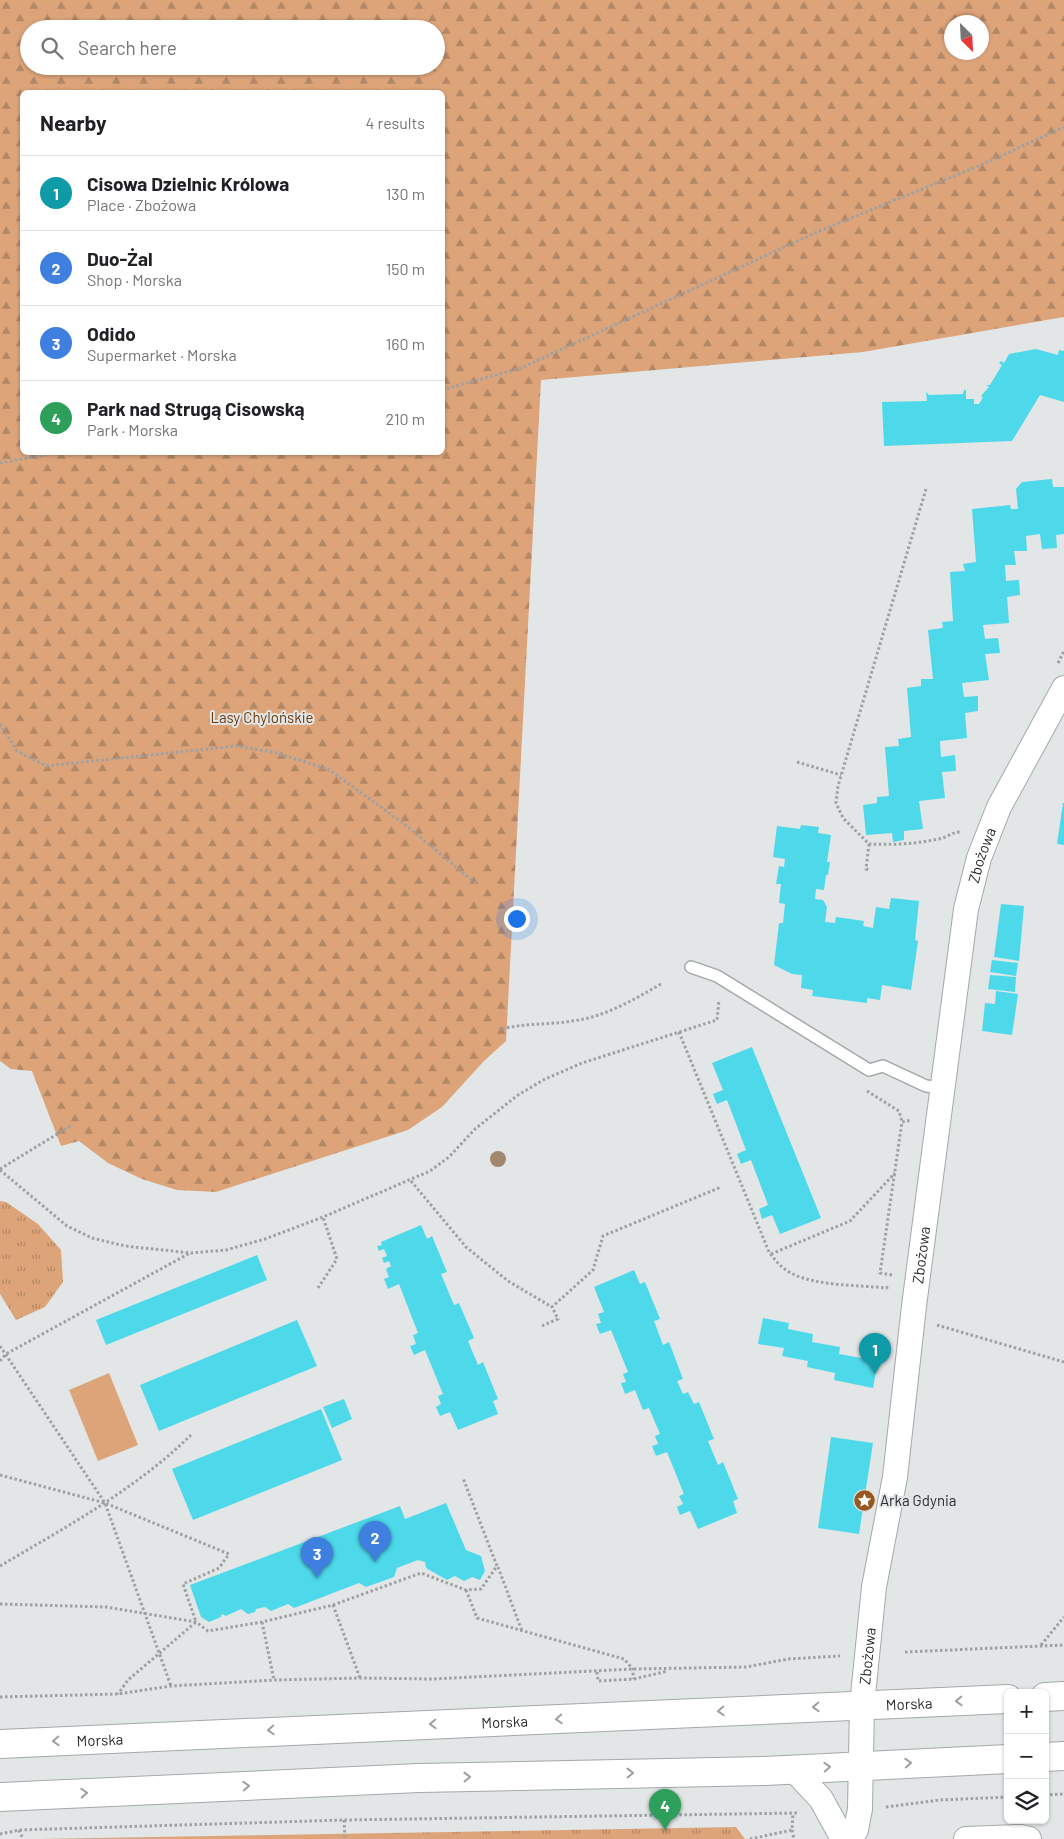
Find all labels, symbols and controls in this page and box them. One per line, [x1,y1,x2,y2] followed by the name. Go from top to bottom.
[944,15,989,60] north arrow
[20,20,445,75] search box
[38,34,66,62] icon: search
[78,36,177,59] text: Search here
[40,110,106,135] text: Nearby
[365,113,425,132] text: 4 results
[87,172,289,195] text: Cisowa Dzielnic Królowa
[53,184,59,203] text: 1
[386,184,425,203] text: 130 m
[87,195,196,214] text: Place · Zbożowa
[87,247,153,270] text: Duo-Żal
[52,259,60,278] text: 2
[386,259,425,278] text: 150 m
[87,270,182,289] text: Shop · Morska
[87,322,136,345] text: Odido
[52,334,60,353] text: 3
[386,334,425,353] text: 160 m
[87,345,237,364] text: Supermarket · Morska
[87,397,304,420] text: Park nad Strugą Cisowską
[51,409,61,428] text: 4
[386,409,425,428] text: 210 m
[87,420,178,439] text: Park · Morska
[210,708,314,726] park label: Lasy Chylońskie
[964,825,999,885] street label: Zbożowa
[504,906,530,932] your location
[908,1225,933,1285] street label: Zbożowa
[859,1333,891,1374] pin: 1
[852,1488,876,1512] place icon: Arka Gdynia
[880,1491,956,1509] place label: Arka Gdynia
[359,1521,391,1562] pin: 2
[301,1537,333,1578] pin: 3
[855,1627,879,1686] street label: Zbożowa
[1004,1689,1049,1824] map controls
[1004,1689,1049,1734] button: +
[885,1693,933,1713] street label: Morska
[955,1695,963,1706] one-way arrow
[811,1701,819,1712] one-way arrow
[717,1705,725,1716] one-way arrow
[481,1711,528,1732] street label: Morska
[554,1714,562,1724] one-way arrow
[429,1719,437,1730] one-way arrow
[267,1724,275,1735] one-way arrow
[76,1730,124,1750] street label: Morska
[1004,1734,1049,1779] button: −
[52,1735,60,1746] one-way arrow
[904,1758,912,1769] one-way arrow
[824,1762,831,1772] one-way arrow
[626,1768,634,1779] one-way arrow
[464,1772,472,1782] one-way arrow
[1004,1779,1049,1824] button: layers
[242,1780,250,1791] one-way arrow
[80,1787,88,1798] one-way arrow
[649,1789,681,1830] pin: 4

